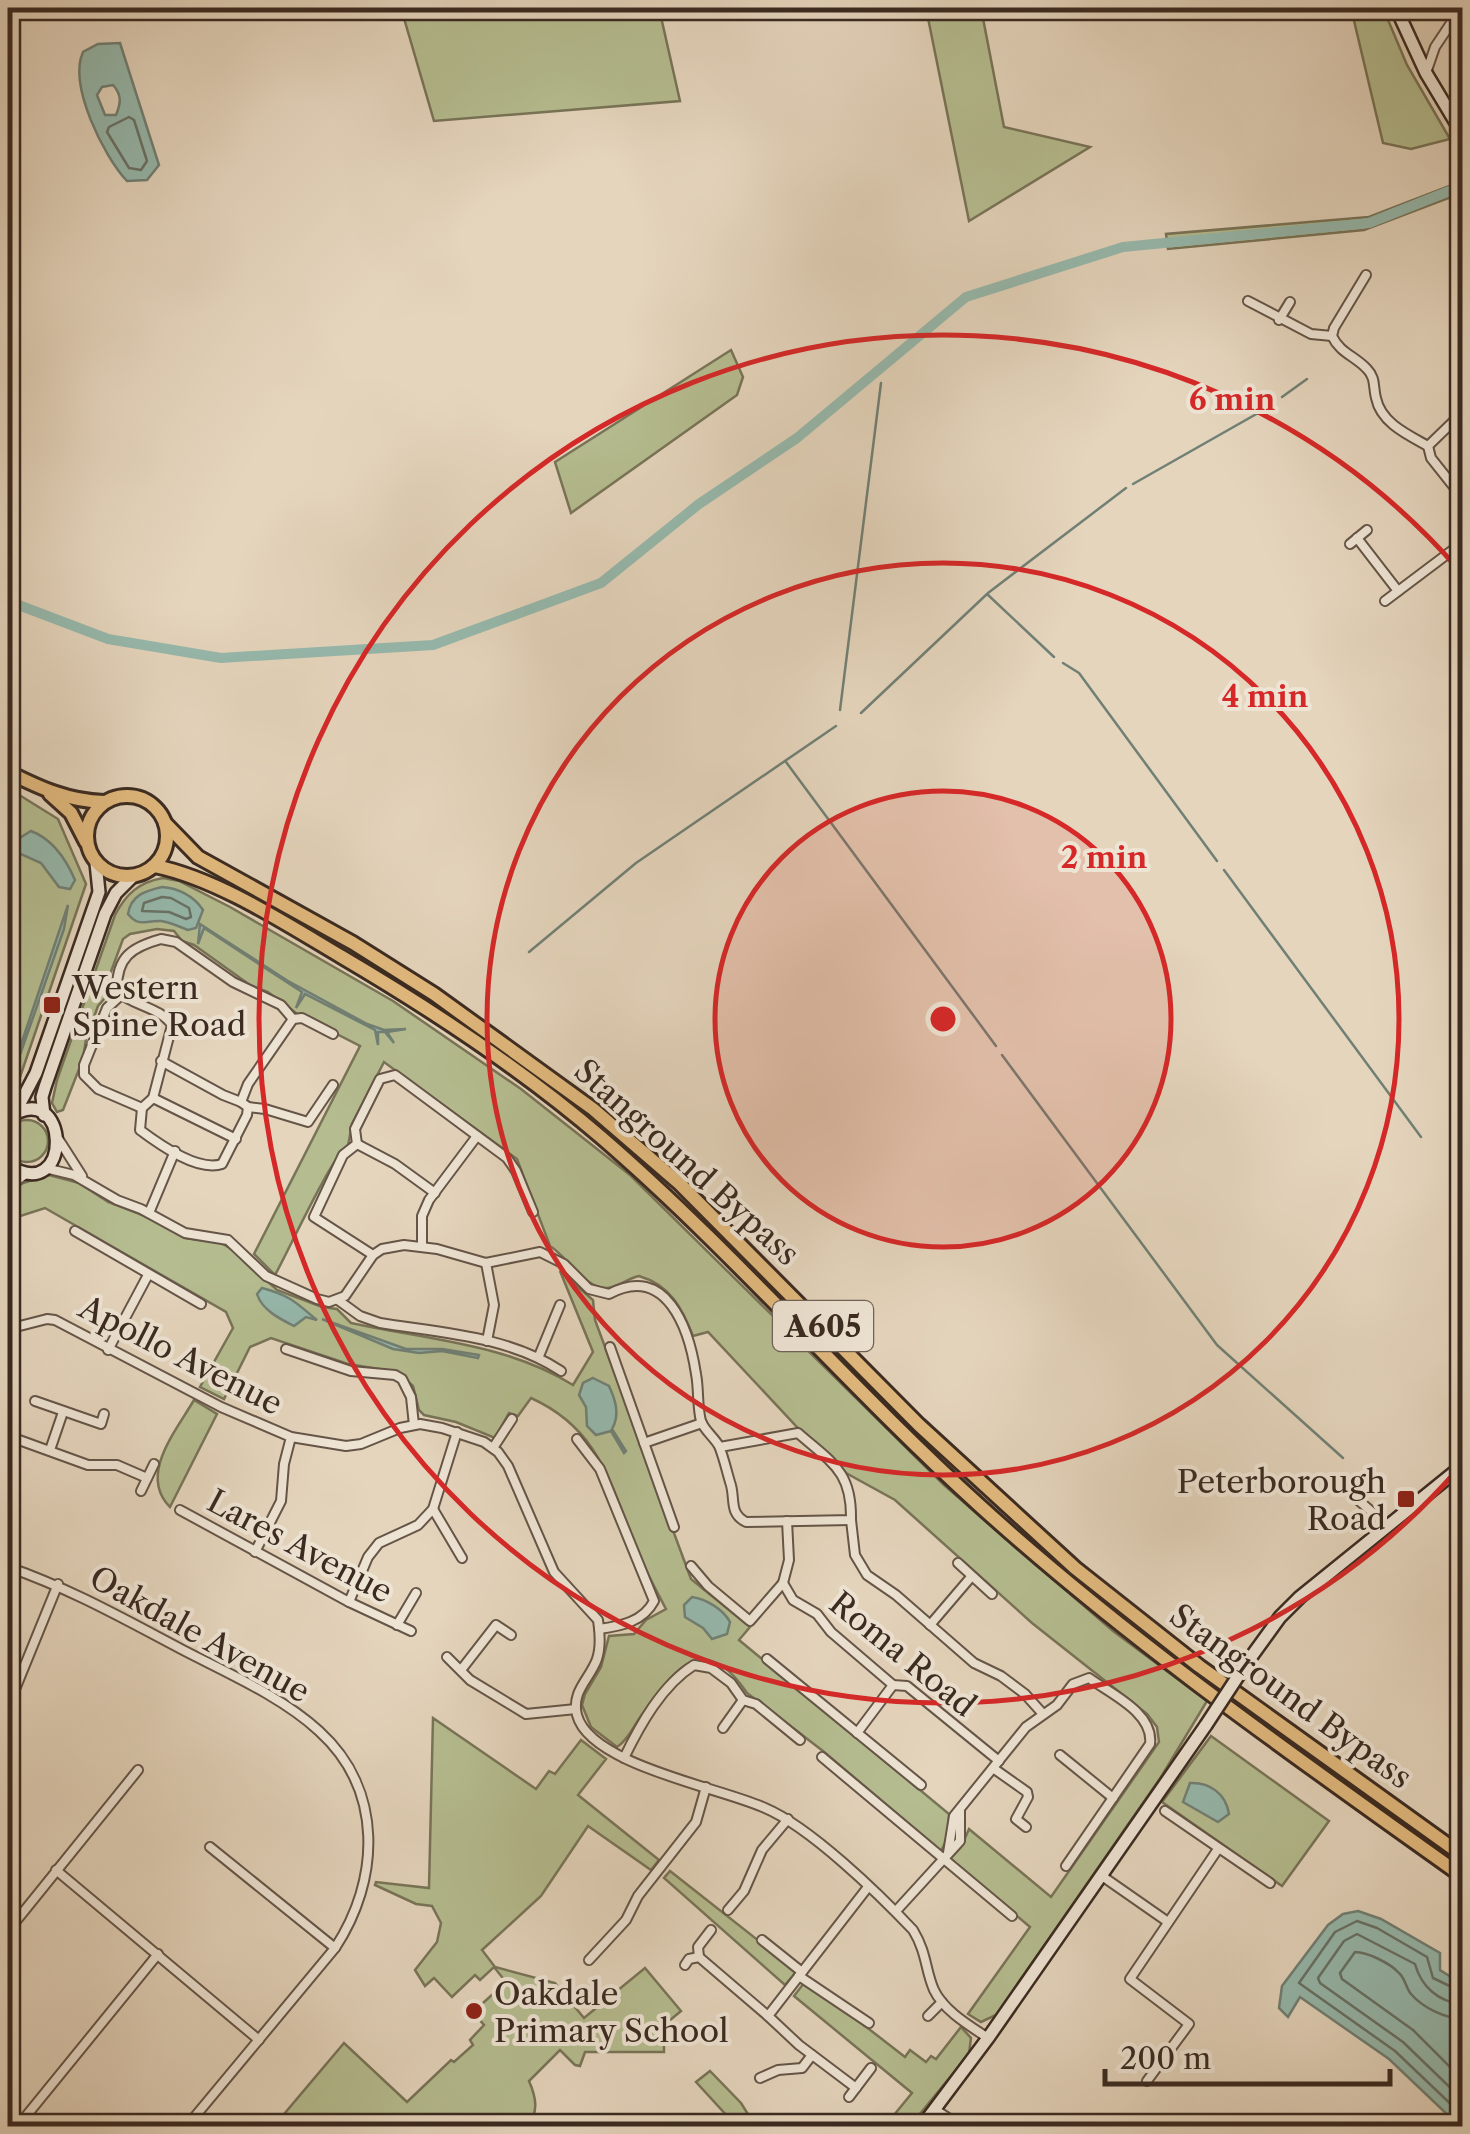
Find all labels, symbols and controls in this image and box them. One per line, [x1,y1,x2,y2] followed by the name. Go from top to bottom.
[1189,381,1276,418] text: 6 min
[1222,678,1309,715] text: 4 min
[1061,839,1148,876] text: 2 min
[71,968,246,1044] place label: Western Spine Road
[41,994,63,1016] marker: Western Spine Road
[925,1001,961,1037] centre of rings
[567,1051,807,1273] street label: Stanground Bypass
[72,1287,289,1423] street label: Apollo Avenue
[773,1301,873,1351] road number: A605
[1177,1462,1386,1538] place label: Peterborough Road
[201,1481,399,1611] street label: Lares Avenue
[1395,1488,1417,1510] marker: Peterborough Road
[83,1557,317,1711] street label: Oakdale Avenue
[822,1583,984,1725] street label: Roma Road
[1163,1595,1419,1797] street label: Stanground Bypass
[494,1974,729,2050] place label: Oakdale Primary School
[463,2000,485,2022] marker: Oakdale Primary School
[1105,2024,1390,2086] scale bar
[1120,2040,1211,2077] text: 200 m

